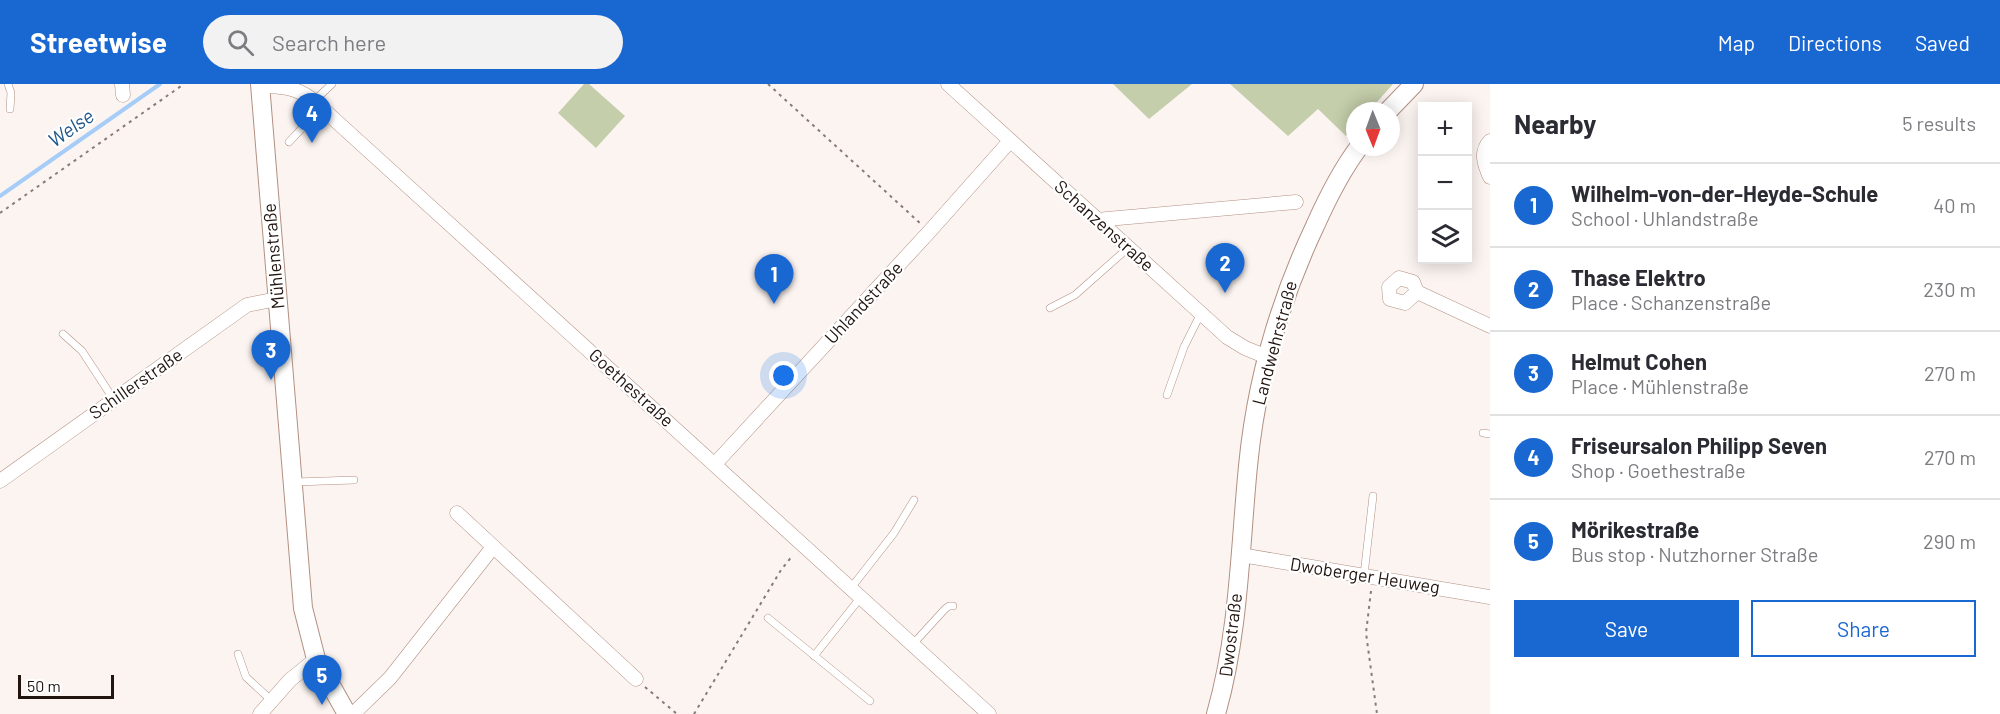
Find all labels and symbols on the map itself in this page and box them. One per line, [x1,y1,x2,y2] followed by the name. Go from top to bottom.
[292,94,332,143] pin: 4
[1346,102,1400,156] north arrow
[43,103,98,152] water label: Welse
[1050,175,1159,276] street label: Schanzenstraße
[257,202,289,310] street label: Mühlenstraße
[1206,244,1244,293] pin: 2
[754,254,794,304] pin: 1
[820,257,907,348] street label: Uhlandstraße
[1247,278,1301,407] street label: Landwehrstraße
[252,330,290,380] pin: 3
[84,343,186,423] street label: Schillerstraße
[585,343,679,431] street label: Goethestraße
[769,361,798,390] your location
[1289,552,1442,598] street label: Dwoberger Heuweg
[1214,592,1246,678] street label: Dwostraße
[302,656,342,705] pin: 5
[18,672,114,700] scale bar

